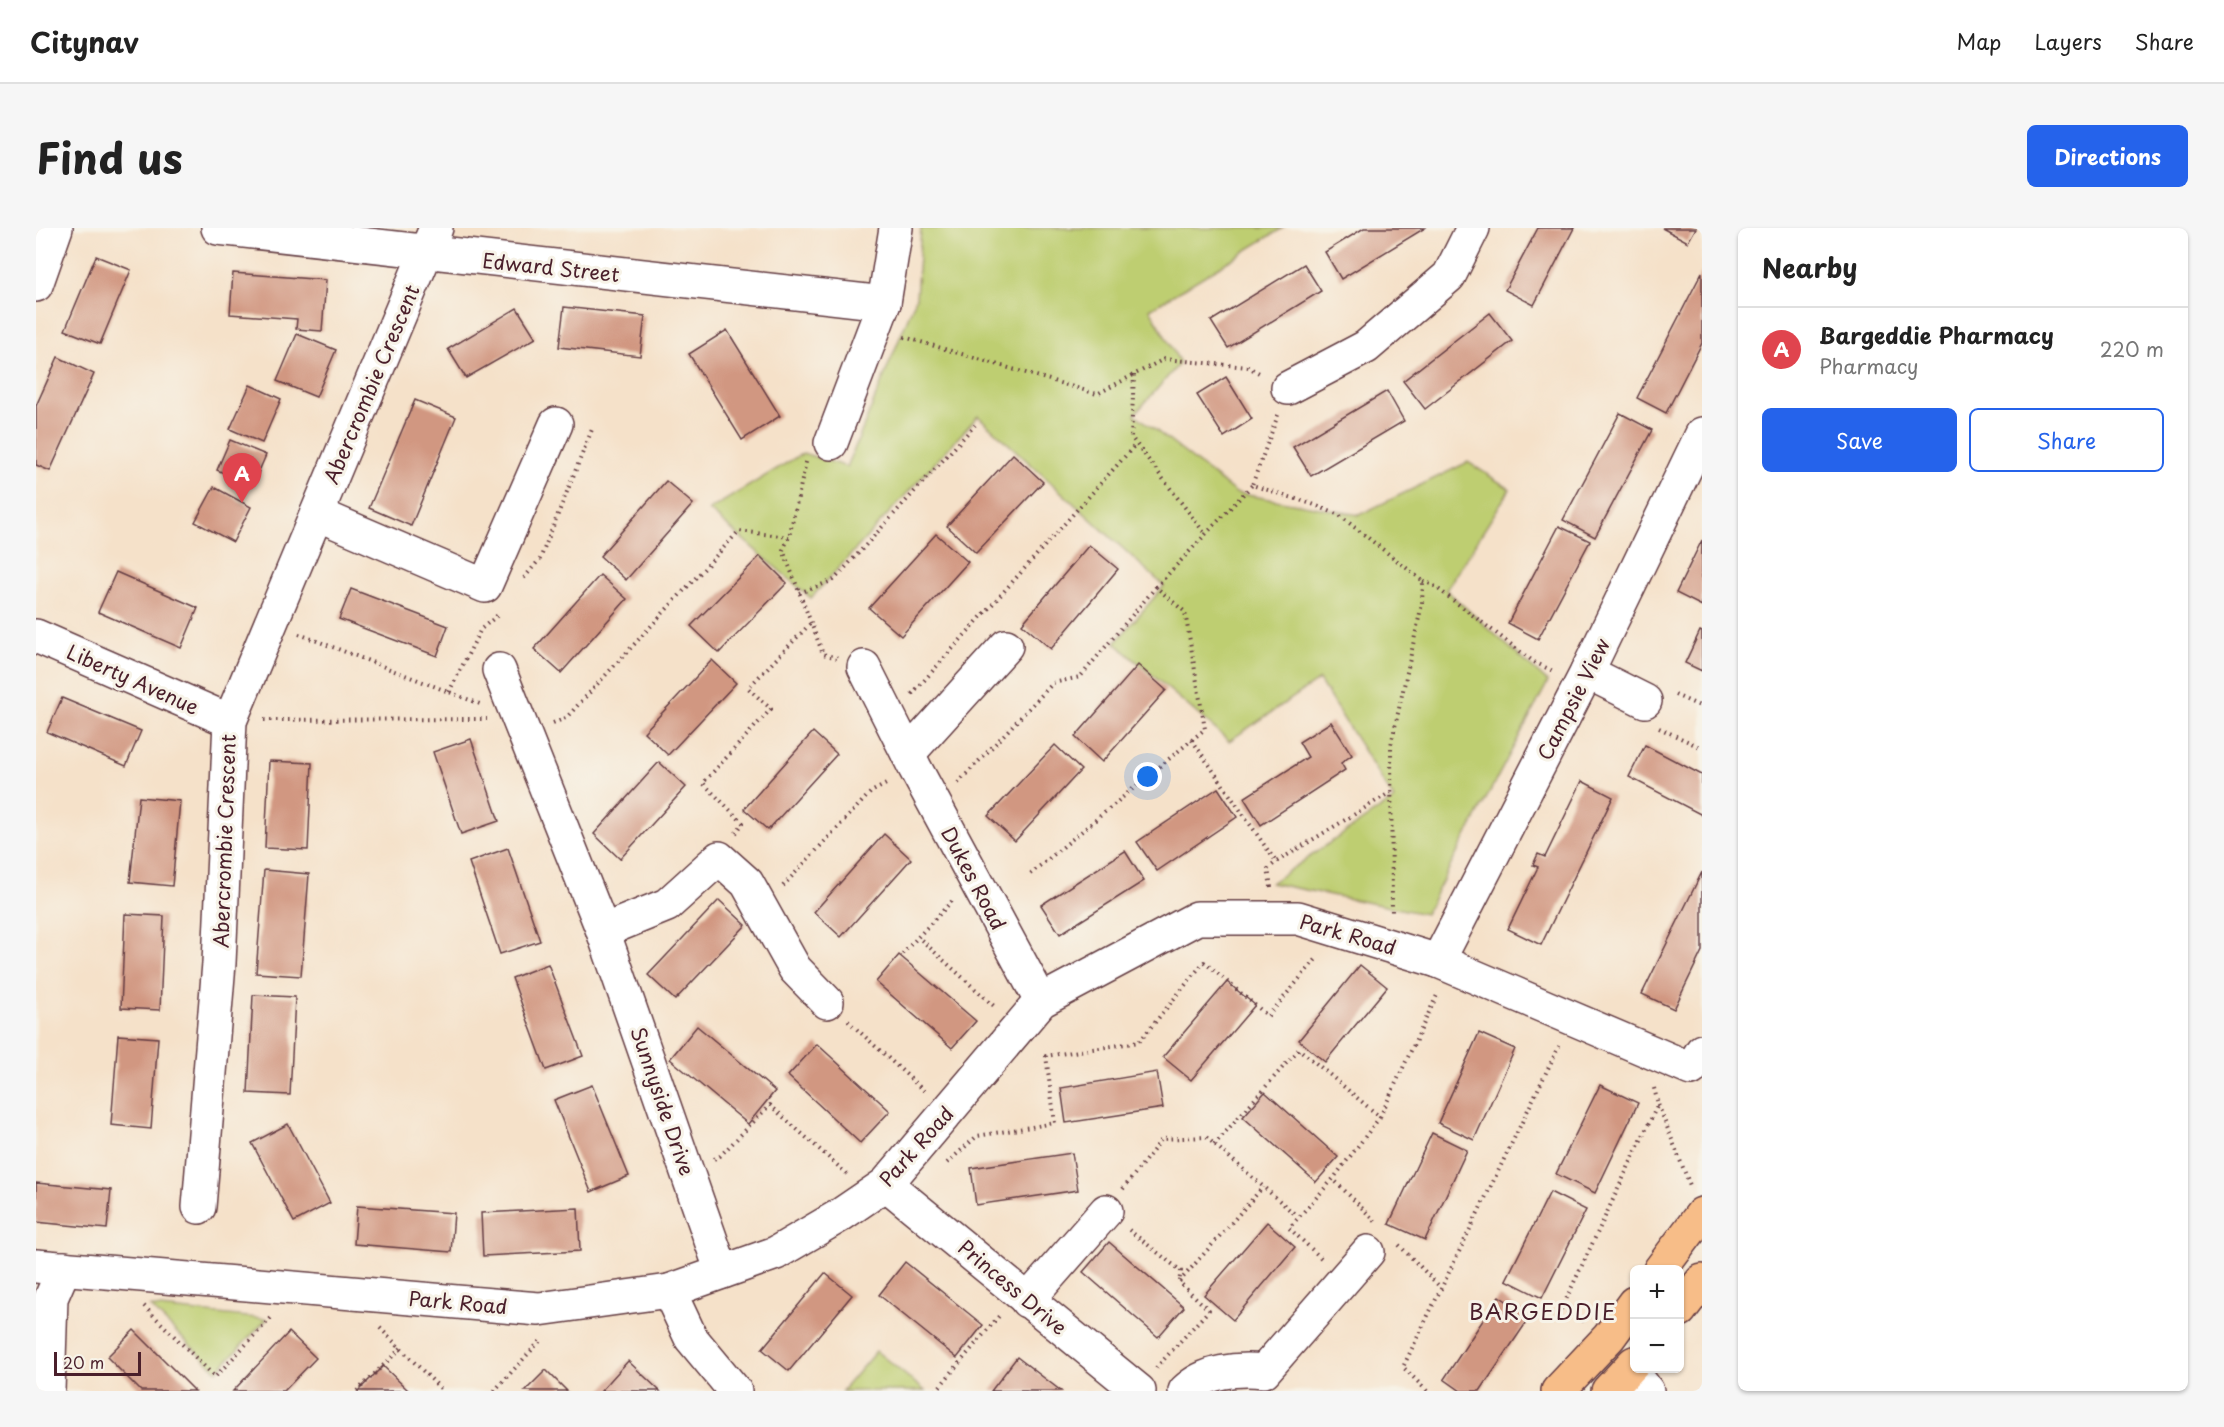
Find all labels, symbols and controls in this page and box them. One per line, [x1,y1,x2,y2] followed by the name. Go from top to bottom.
[30,20,139,63] text: Citynav
[1957,25,2001,57] text: Map
[2034,25,2102,57] text: Layers
[2135,25,2194,57] text: Share
[36,125,183,188] text: Find us
[2027,125,2188,187] button: Directions
[481,245,621,289] street label: Edward Street
[1762,248,1857,287] text: Nearby
[315,280,427,488] street label: Abercrombie Crescent
[1819,318,2054,351] text: Bargeddie Pharmacy
[1774,334,1789,364] text: A
[2100,334,2164,364] text: 220 m
[1819,351,1919,381] text: Pharmacy
[1762,408,1957,472] button: Save
[1969,408,2164,472] button: Share
[222,454,262,503] pin: A
[1529,632,1617,765] street label: Campsie View
[62,637,204,722] street label: Liberty Avenue
[205,734,243,948] street label: Abercrombie Crescent
[1133,762,1162,791] your location
[934,821,1014,935] street label: Dukes Road
[1296,906,1400,962] street label: Park Road
[623,1023,703,1179] street label: Sunnyside Drive
[872,1099,960,1193] street label: Park Road
[952,1232,1074,1342] street label: Princess Drive
[1630,1265,1684,1373] map controls
[1630,1265,1684,1319] button: +
[407,1283,509,1321] street label: Park Road
[1469,1294,1617,1327] district label: BARGEDDIE
[1630,1319,1684,1373] button: −
[54,1349,141,1376] scale bar
[63,1350,104,1374] text: 20 m

